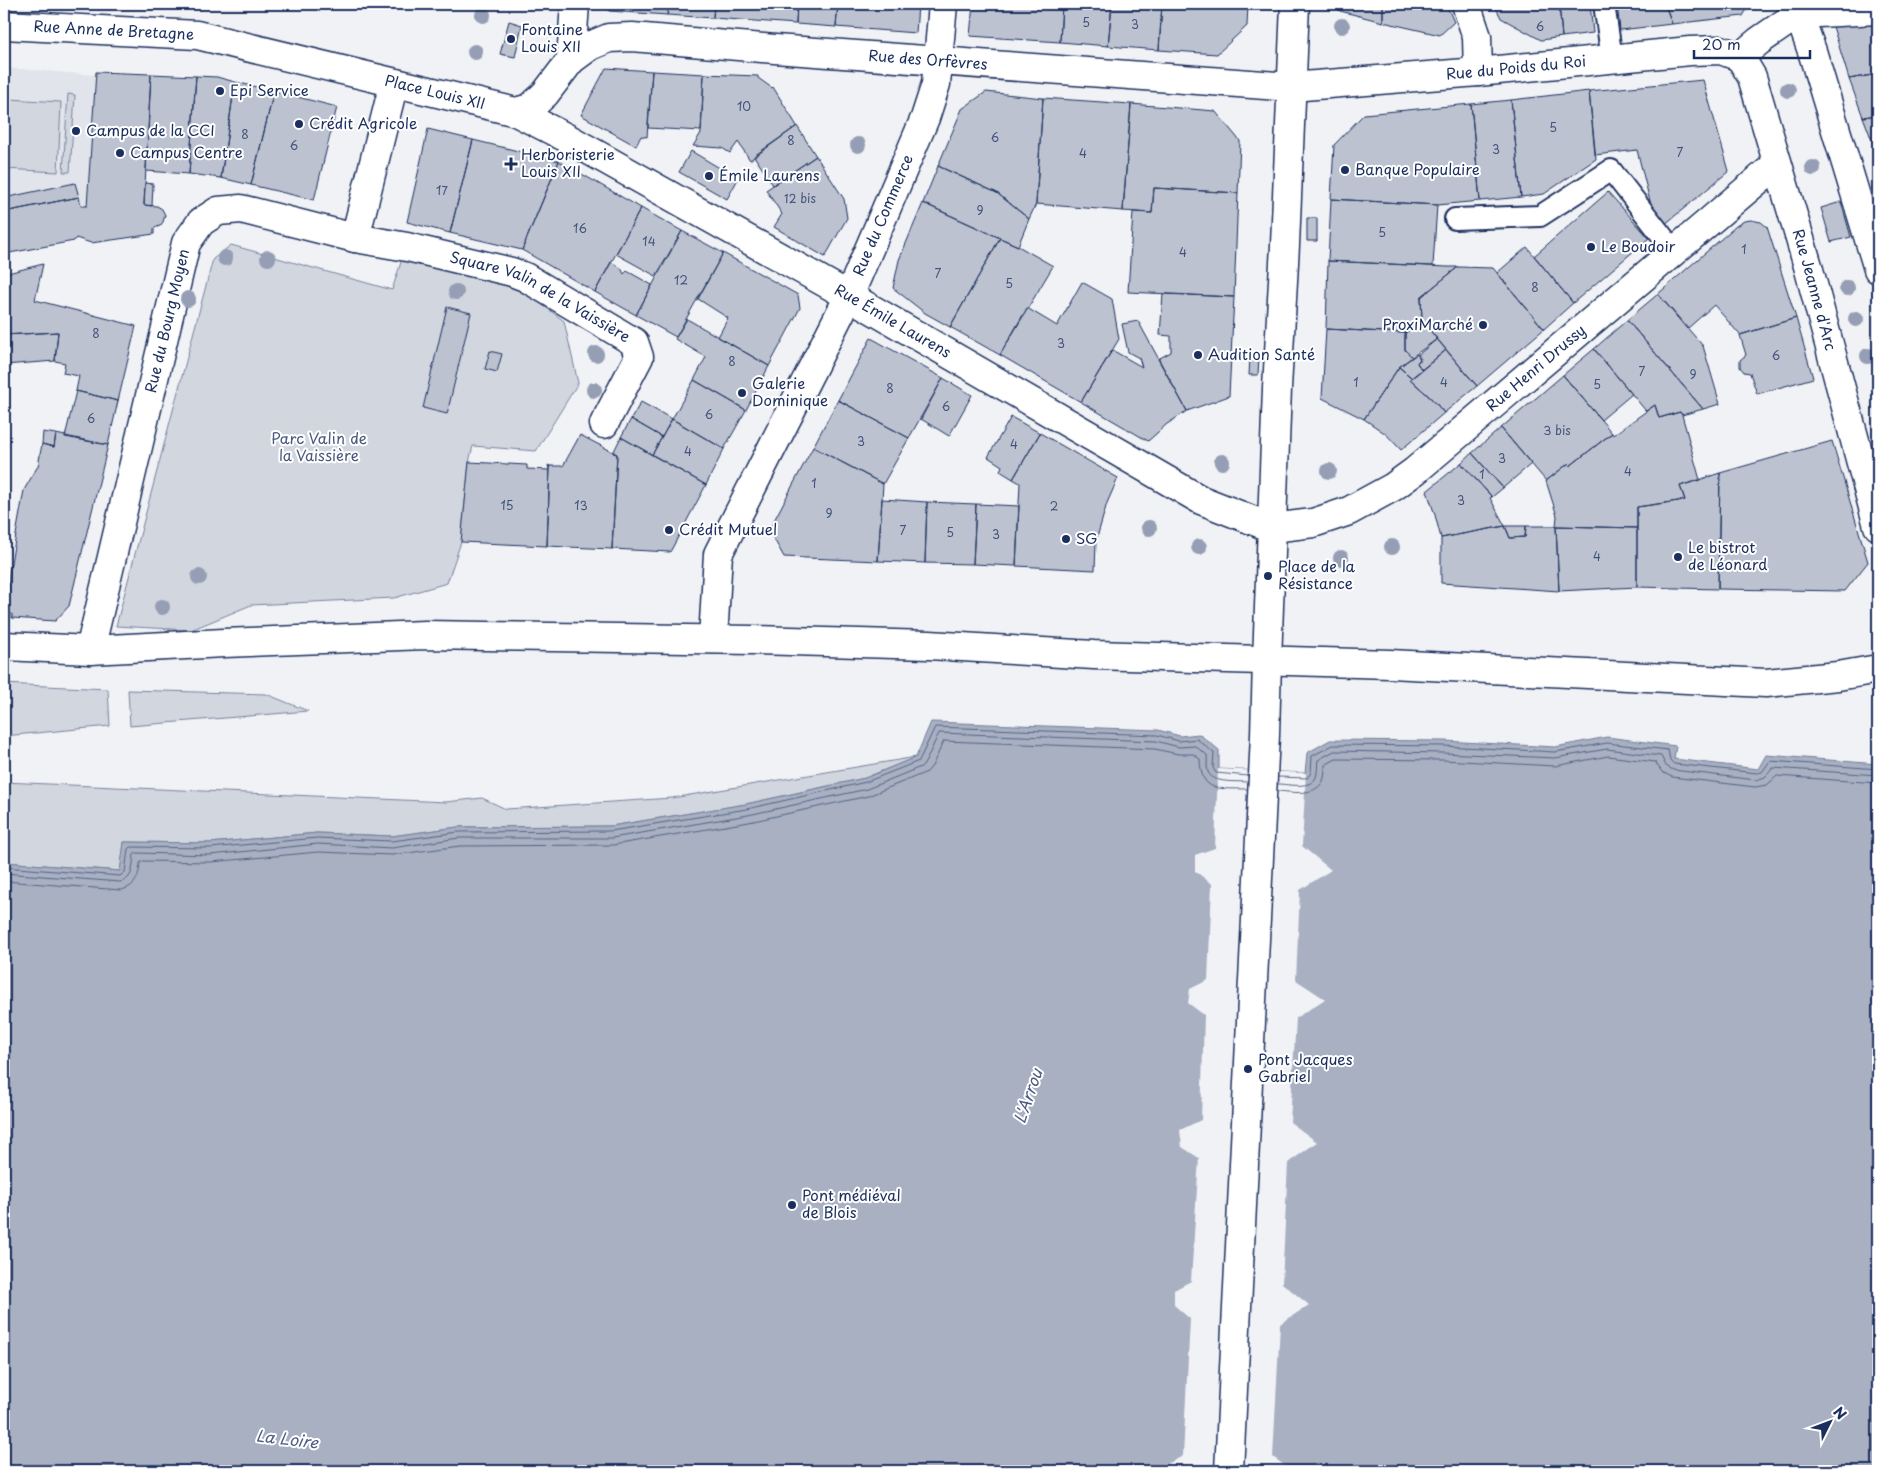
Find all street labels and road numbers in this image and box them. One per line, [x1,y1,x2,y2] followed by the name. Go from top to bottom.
[33,14,195,45] street label: Rue Anne de Bretagne
[868,43,989,75] street label: Rue des Orfèvres
[1445,48,1587,85] street label: Rue du Poids du Roi
[383,68,488,114] street label: Place Louis XII
[846,151,918,279] street label: Rue du Commerce
[1788,226,1843,353] street label: Rue Jeanne d'Arc
[448,245,635,347] street label: Square Valin de la Vaissière
[138,246,194,395] street label: Rue du Bourg Moyen
[831,277,956,363] street label: Rue Émile Laurens
[1480,318,1590,416] street label: Rue Henri Drussy

